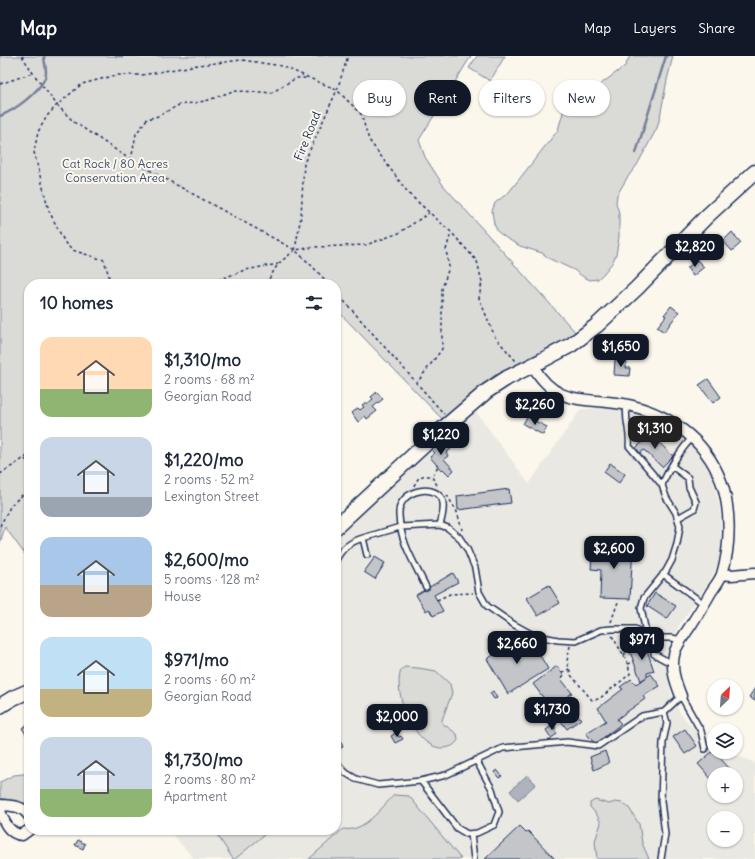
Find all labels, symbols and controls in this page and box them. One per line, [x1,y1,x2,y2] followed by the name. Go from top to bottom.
[20,16,57,40] text: Map
[584,19,611,37] text: Map
[633,19,676,37] text: Layers
[698,19,735,37] text: Share
[353,80,406,116] chip: Buy
[414,80,471,116] chip: Rent
[479,80,545,116] chip: Filters
[553,80,610,116] chip: New
[290,109,324,163] street label: Fire Road
[62,156,168,185] park label: Cat Rock / 80 Acres Conservation Area
[662,234,728,268] pin: $2,820
[675,238,715,255] text: $2,820
[40,292,113,314] text: 10 homes
[303,292,325,314] icon: filters
[588,334,654,368] pin: $1,650
[602,338,640,355] text: $1,650
[164,349,241,371] text: $1,310/mo
[72,353,120,401] icon: home
[164,371,255,388] text: 2 rooms · 68 m²
[164,388,252,405] text: Georgian Road
[502,392,568,426] pin: $2,260
[515,396,555,413] text: $2,260
[622,416,688,450] pin: $1,310
[637,420,673,437] text: $1,310
[408,422,474,456] pin: $1,220
[422,426,460,443] text: $1,220
[164,449,244,471] text: $1,220/mo
[72,453,120,501] icon: home
[164,471,254,488] text: 2 rooms · 52 m²
[164,488,259,505] text: Lexington Street
[581,536,647,570] pin: $2,600
[593,540,635,557] text: $2,600
[164,549,249,571] text: $2,600/mo
[72,553,120,601] icon: home
[164,571,260,588] text: 5 rooms · 128 m²
[164,588,201,605] text: House
[618,627,666,661] pin: $971
[484,631,550,665] pin: $2,660
[629,631,655,648] text: $971
[497,635,537,652] text: $2,660
[164,649,229,671] text: $971/mo
[72,653,120,701] icon: home
[164,671,256,688] text: 2 rooms · 60 m²
[707,679,743,715] north arrow
[707,679,743,847] map controls
[164,688,252,705] text: Georgian Road
[519,697,585,731] pin: $1,730
[533,701,571,718] text: $1,730
[364,704,430,738] pin: $2,000
[376,708,418,725] text: $2,000
[707,723,743,759] button: layers
[164,749,243,771] text: $1,730/mo
[72,753,120,801] icon: home
[707,767,743,803] button: +
[164,771,256,788] text: 2 rooms · 80 m²
[164,788,227,805] text: Apartment
[707,811,743,847] button: −

